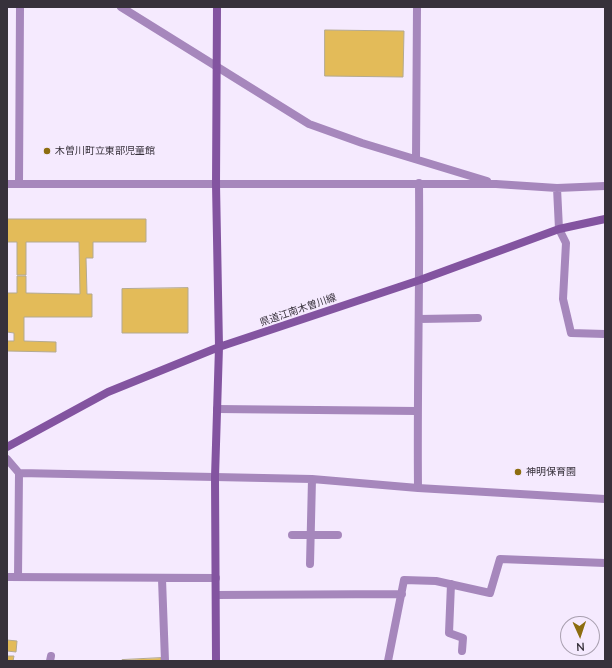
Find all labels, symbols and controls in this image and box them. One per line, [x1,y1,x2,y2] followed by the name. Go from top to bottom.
[55,145,155,157] place label: 木曽川町立東部児童館
[42,146,52,156] marker: 木曽川町立東部児童館
[258,291,338,329] street label: 県道江南木曽川線
[526,466,576,478] place label: 神明保育園
[513,467,523,477] marker: 神明保育園
[560,616,600,656] north arrow
[576,641,585,654] text: N

